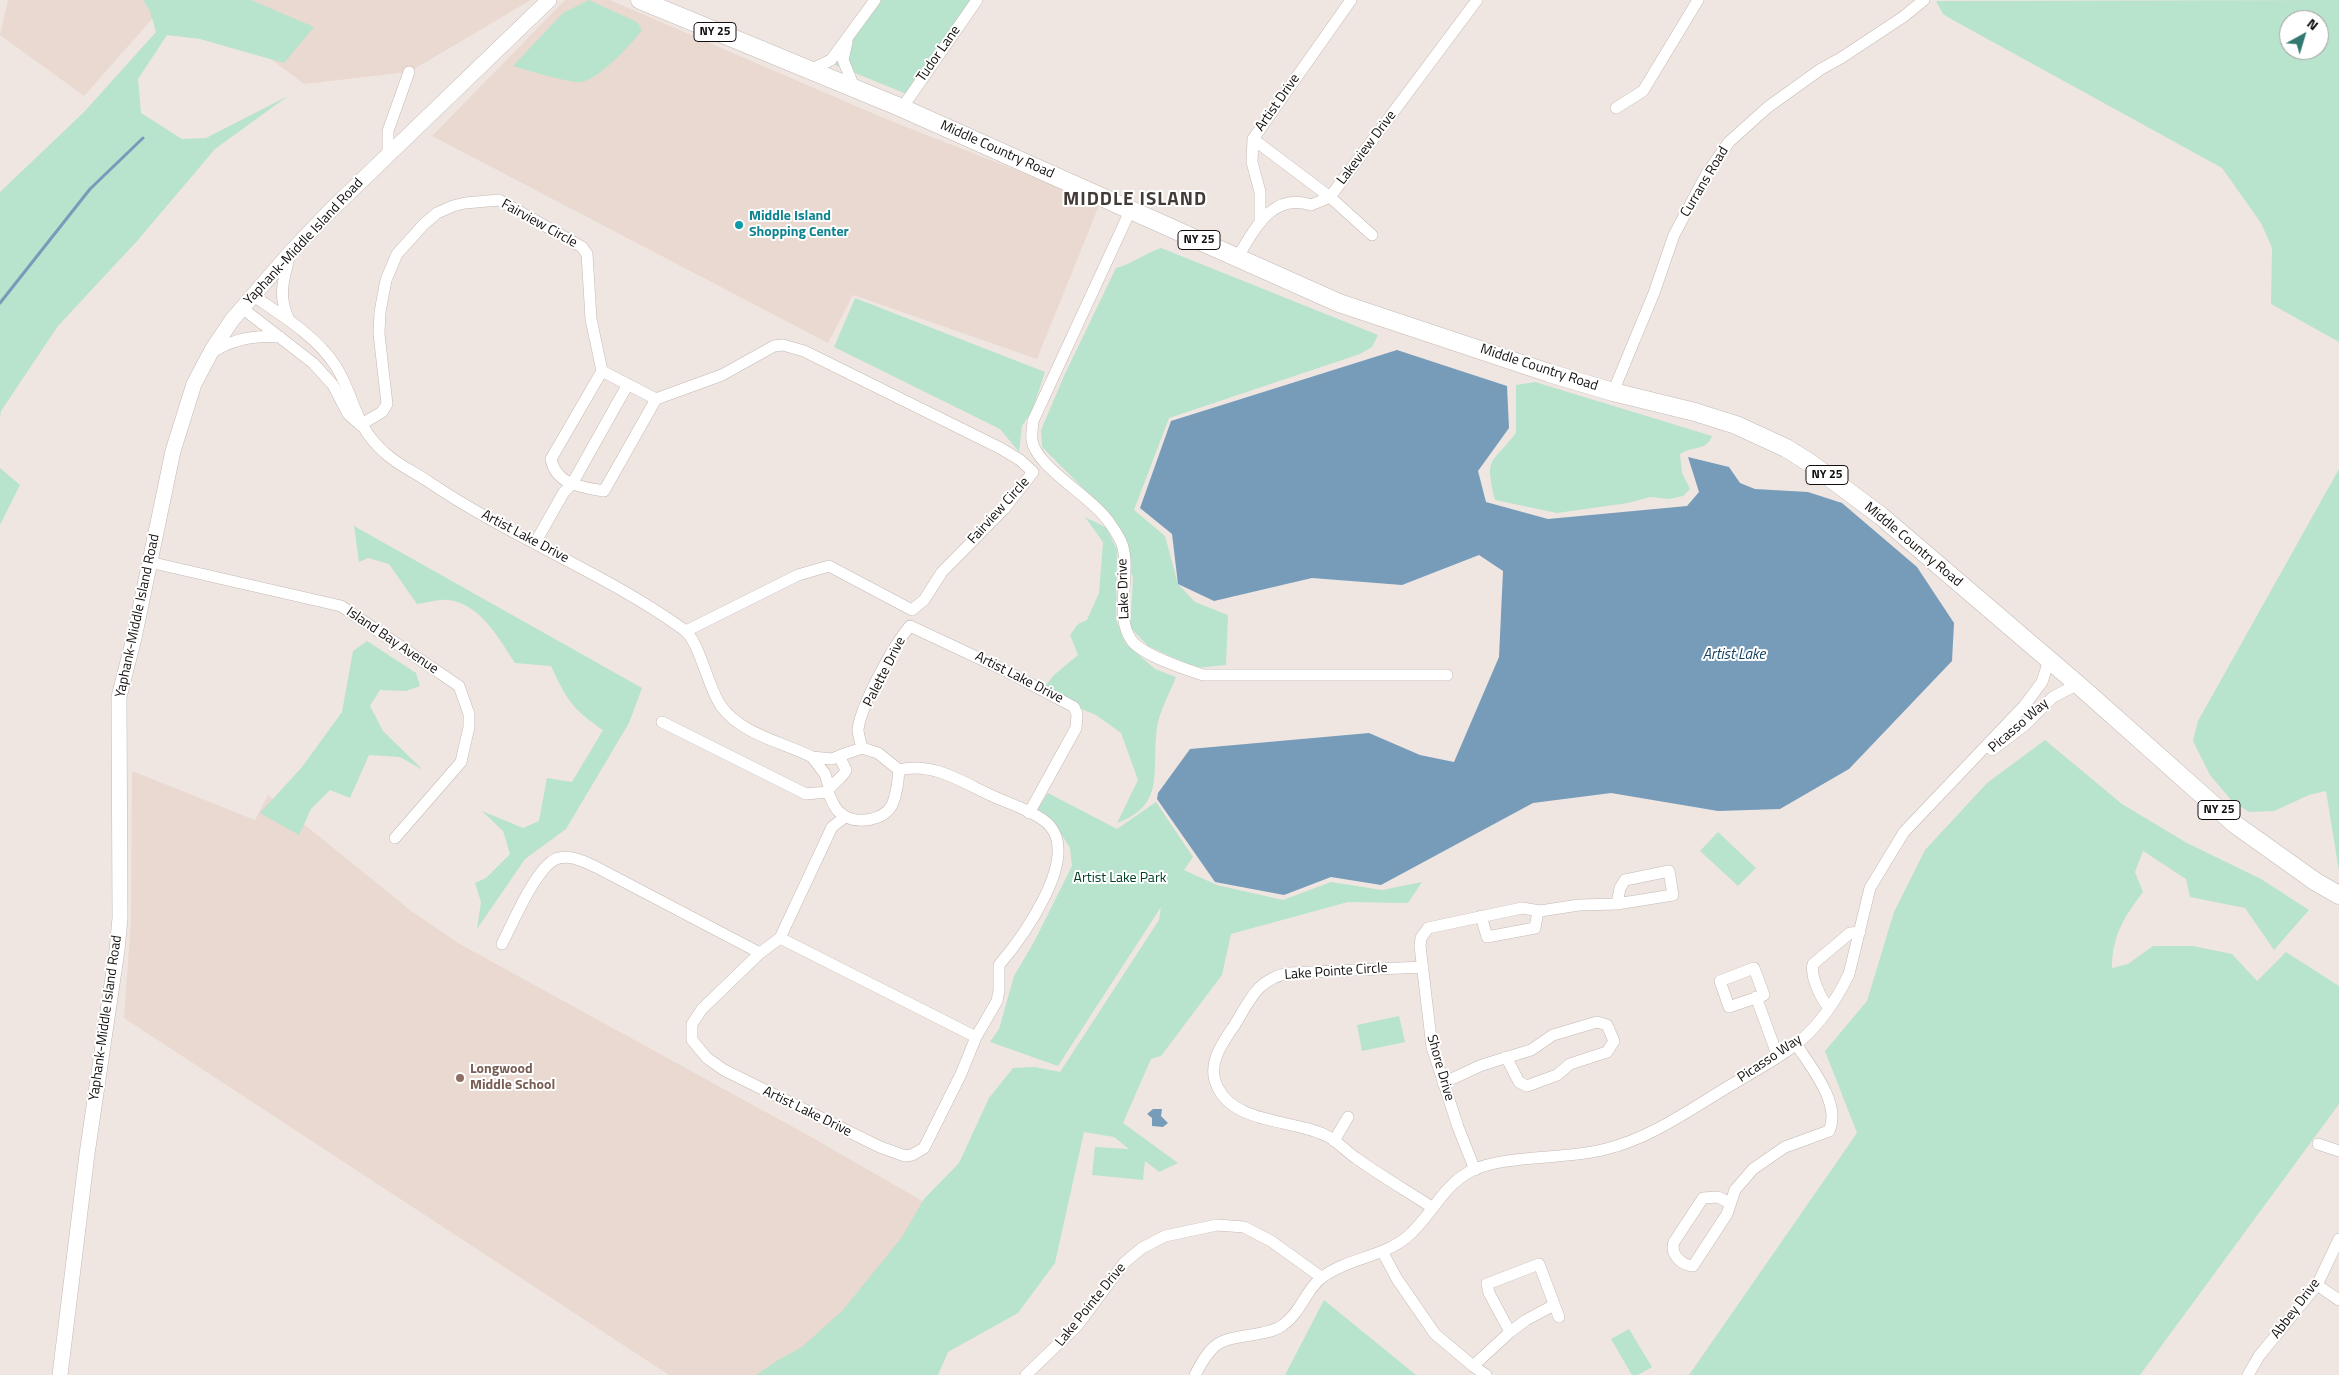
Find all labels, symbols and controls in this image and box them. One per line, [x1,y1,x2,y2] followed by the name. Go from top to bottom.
[2279,10,2329,60] north arrow
[2303,13,2323,35] text: N
[694,22,736,42] road number: NY 25
[914,23,964,85] street label: Tudor Lane
[1252,71,1304,135] street label: Artist Drive
[1334,108,1400,188] street label: Lakeview Drive
[938,117,1056,183] street label: Middle Country Road
[1677,144,1733,220] street label: Currans Road
[241,175,367,309] street label: Yaphank-Middle Island Road
[1061,189,1209,211] district label: MIDDLE ISLAND
[498,196,580,252] street label: Fairview Circle
[749,209,849,242] place label: Middle Island Shopping Center
[733,219,745,231] marker: Middle Island Shopping Center
[1178,230,1220,250] road number: NY 25
[1478,341,1600,395] street label: Middle Country Road
[1806,466,1848,484] road number: NY 25
[965,474,1033,548] street label: Fairview Circle
[1861,499,1965,591] street label: Middle Country Road
[478,507,572,567] street label: Artist Lake Drive
[112,533,164,699] street label: Yaphank-Middle Island Road
[1115,558,1133,620] street label: Lake Drive
[343,604,441,678] street label: Island Bay Avenue
[860,634,910,710] street label: Palette Drive
[1703,646,1765,664] water label: Artist Lake
[972,649,1066,707] street label: Artist Lake Drive
[1986,695,2052,757] street label: Picasso Way
[2198,800,2240,820] road number: NY 25
[1074,871,1166,887] park label: Artist Lake Park
[86,934,126,1102] street label: Yaphank-Middle Island Road
[1284,960,1388,984] street label: Lake Pointe Circle
[1735,1031,1805,1087] street label: Picasso Way
[1423,1033,1457,1103] street label: Shore Drive
[470,1062,555,1094] place label: Longwood Middle School
[454,1072,466,1084] marker: Longwood Middle School
[760,1083,854,1141] street label: Artist Lake Drive
[1052,1260,1130,1350] street label: Lake Pointe Drive
[2268,1276,2324,1342] street label: Abbey Drive

